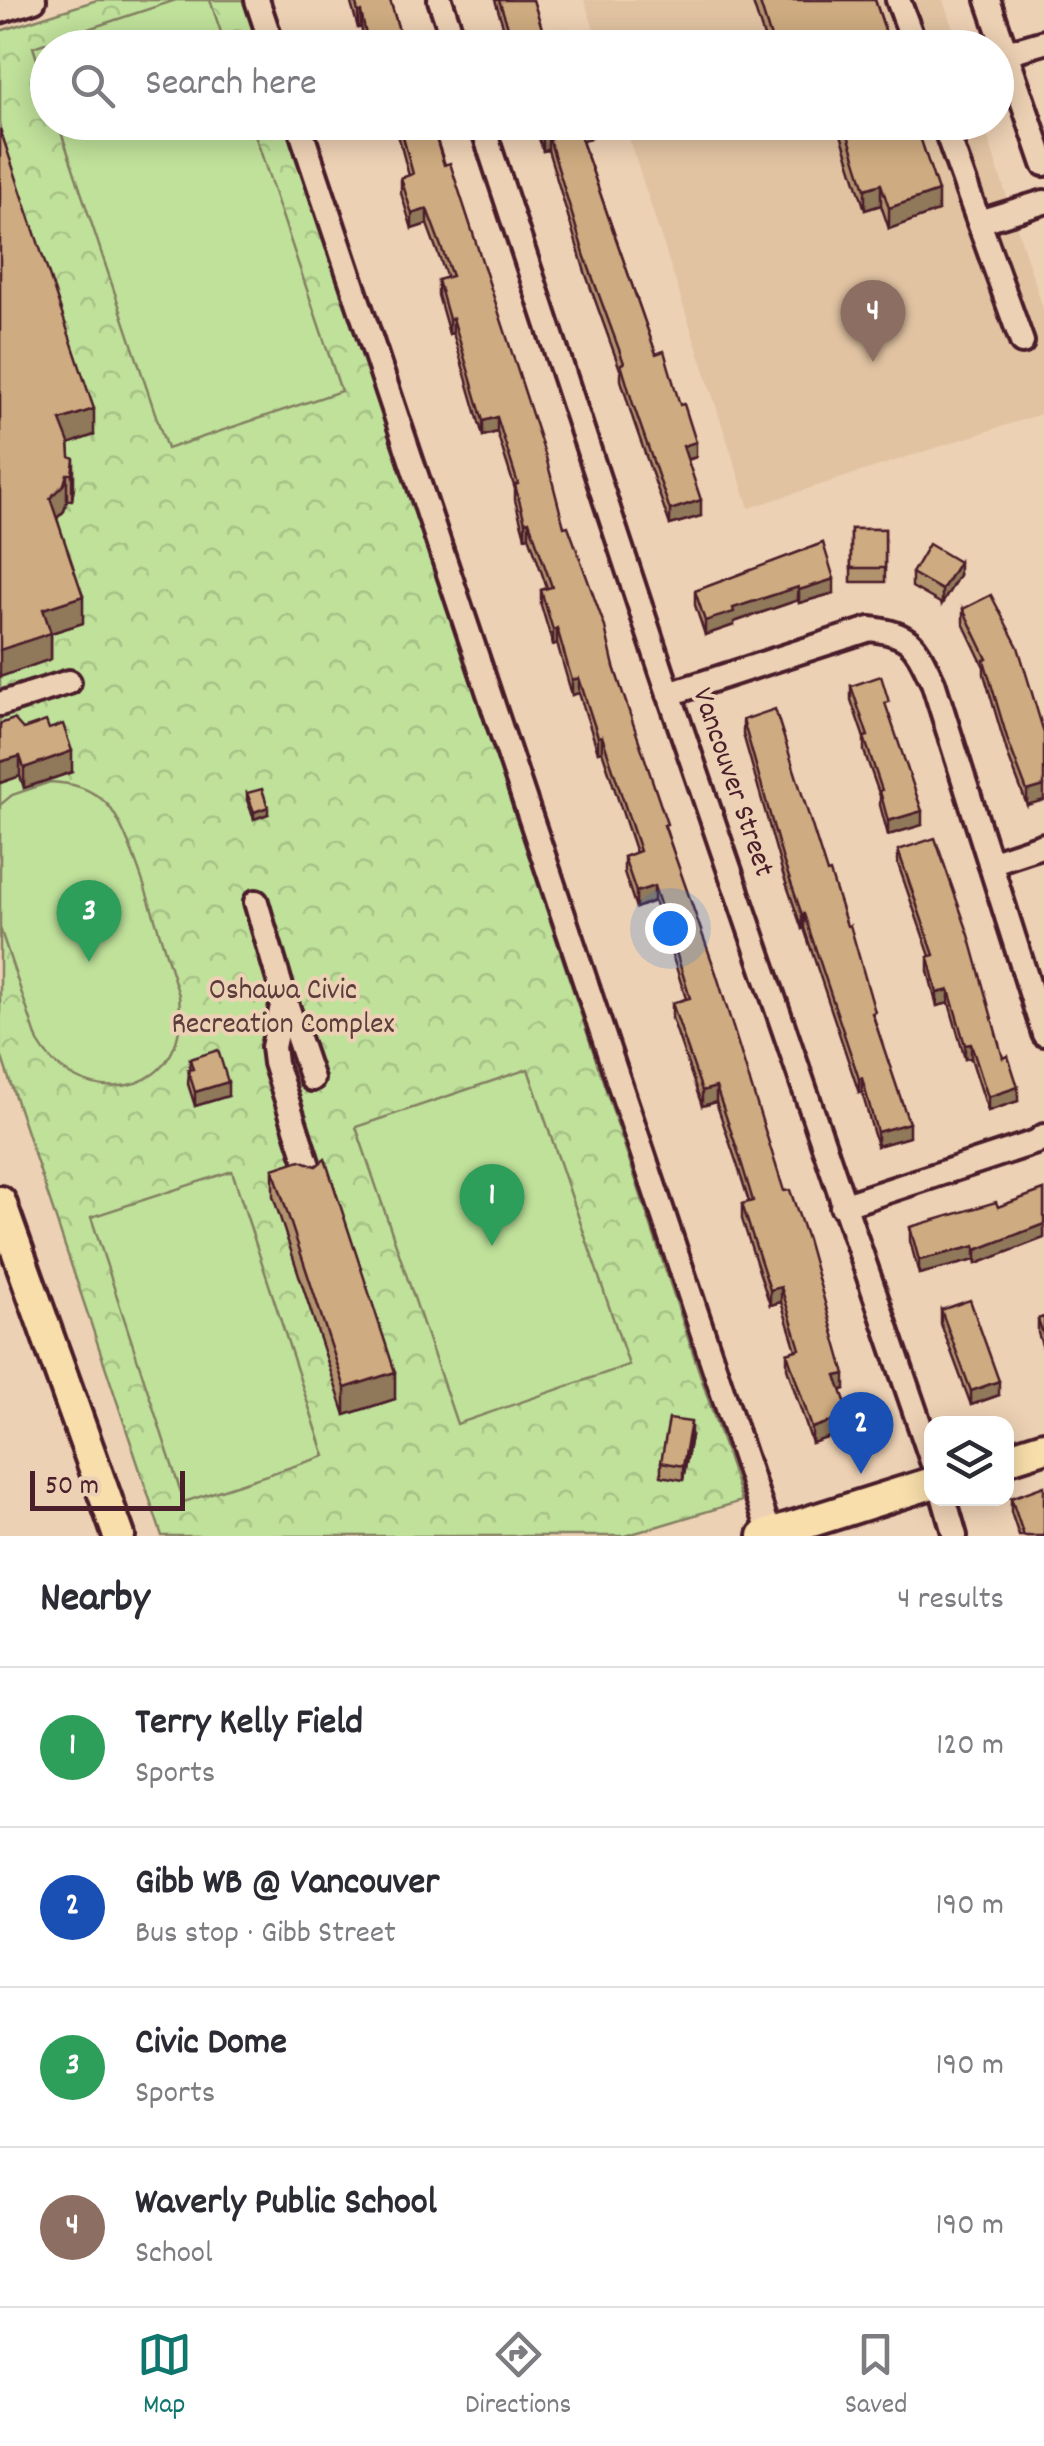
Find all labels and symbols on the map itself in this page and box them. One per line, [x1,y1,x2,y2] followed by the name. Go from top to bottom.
[840,280,906,362] pin: 4
[679,683,783,883] street label: Vancouver Street
[56,880,122,962] pin: 3
[645,903,696,954] your location
[172,971,395,1048] park label: Oshawa Civic Recreation Complex
[460,1164,524,1246] pin: 1
[828,1392,894,1474] pin: 2
[30,1466,185,1510] scale bar

